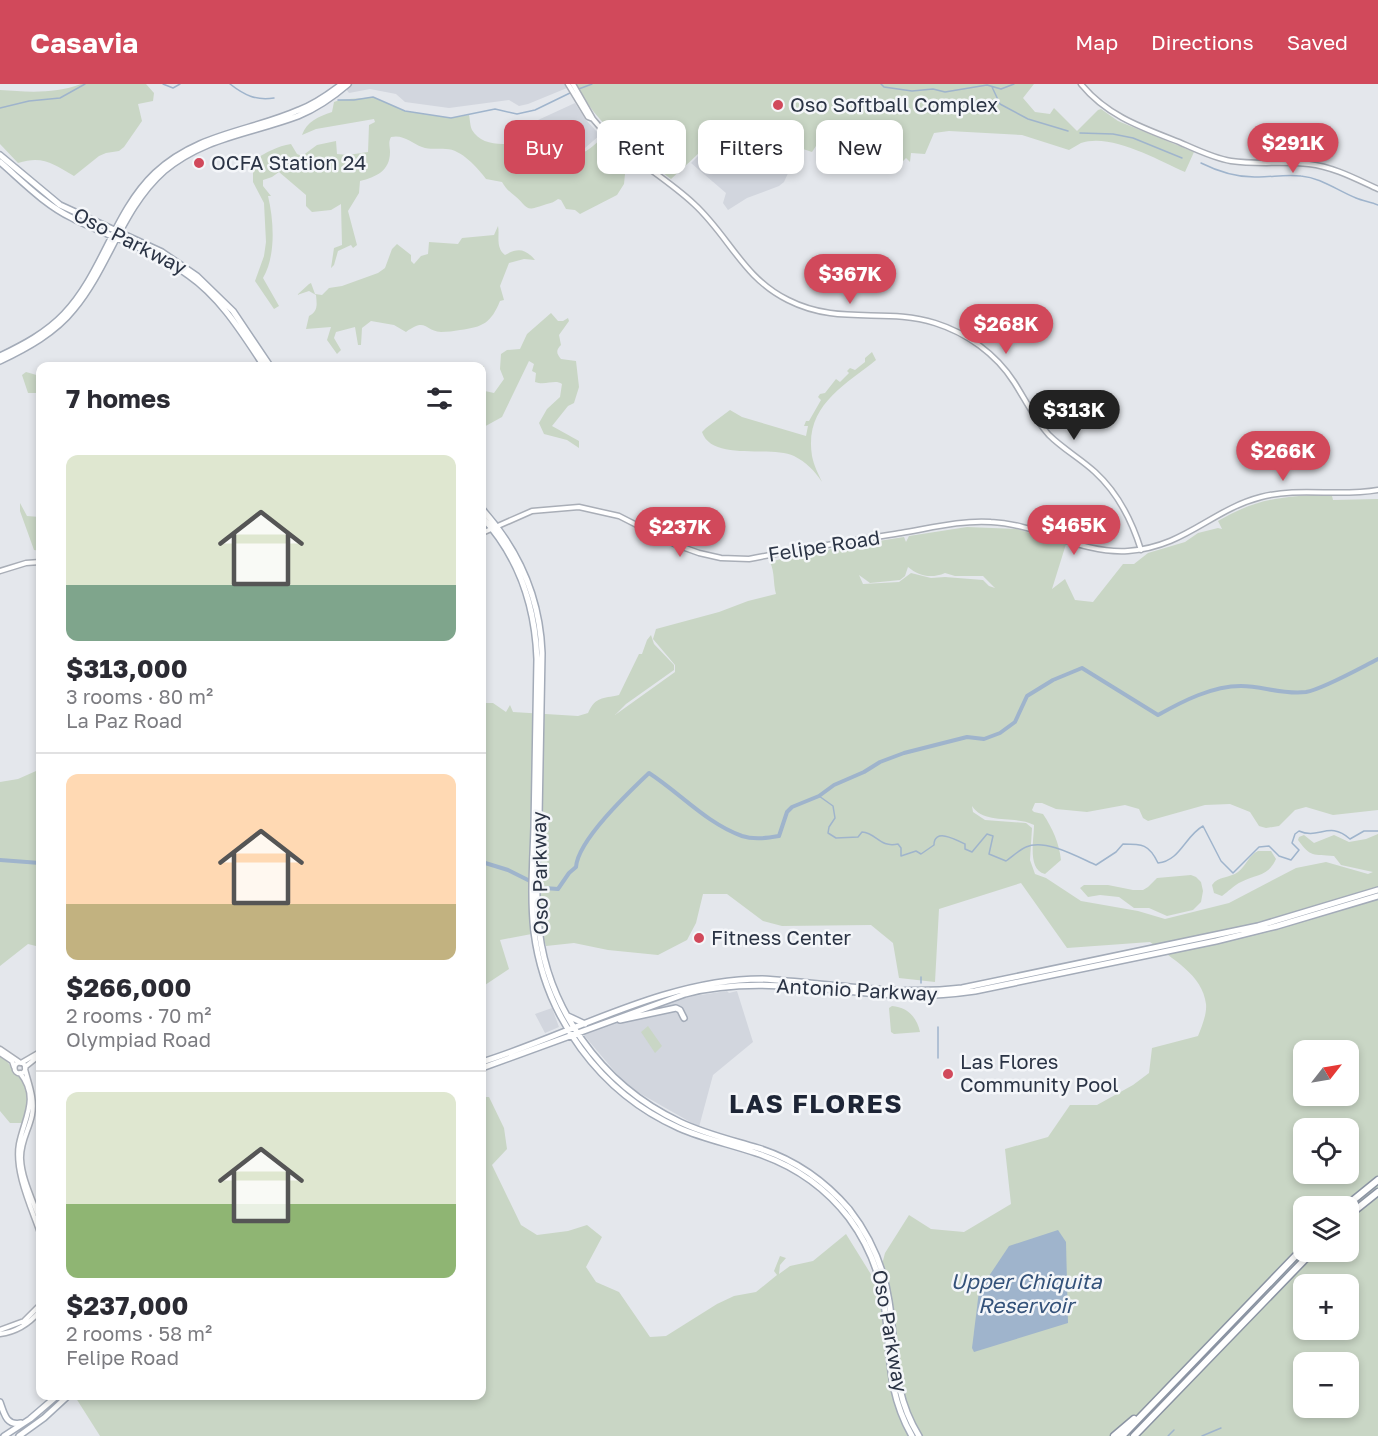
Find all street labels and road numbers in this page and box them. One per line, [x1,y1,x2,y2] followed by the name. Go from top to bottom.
[70,201,191,279] street label: Oso Parkway
[766,524,882,566] street label: Felipe Road
[526,811,552,935] street label: Oso Parkway
[776,973,938,1005] street label: Antonio Parkway
[868,1268,914,1394] street label: Oso Parkway

